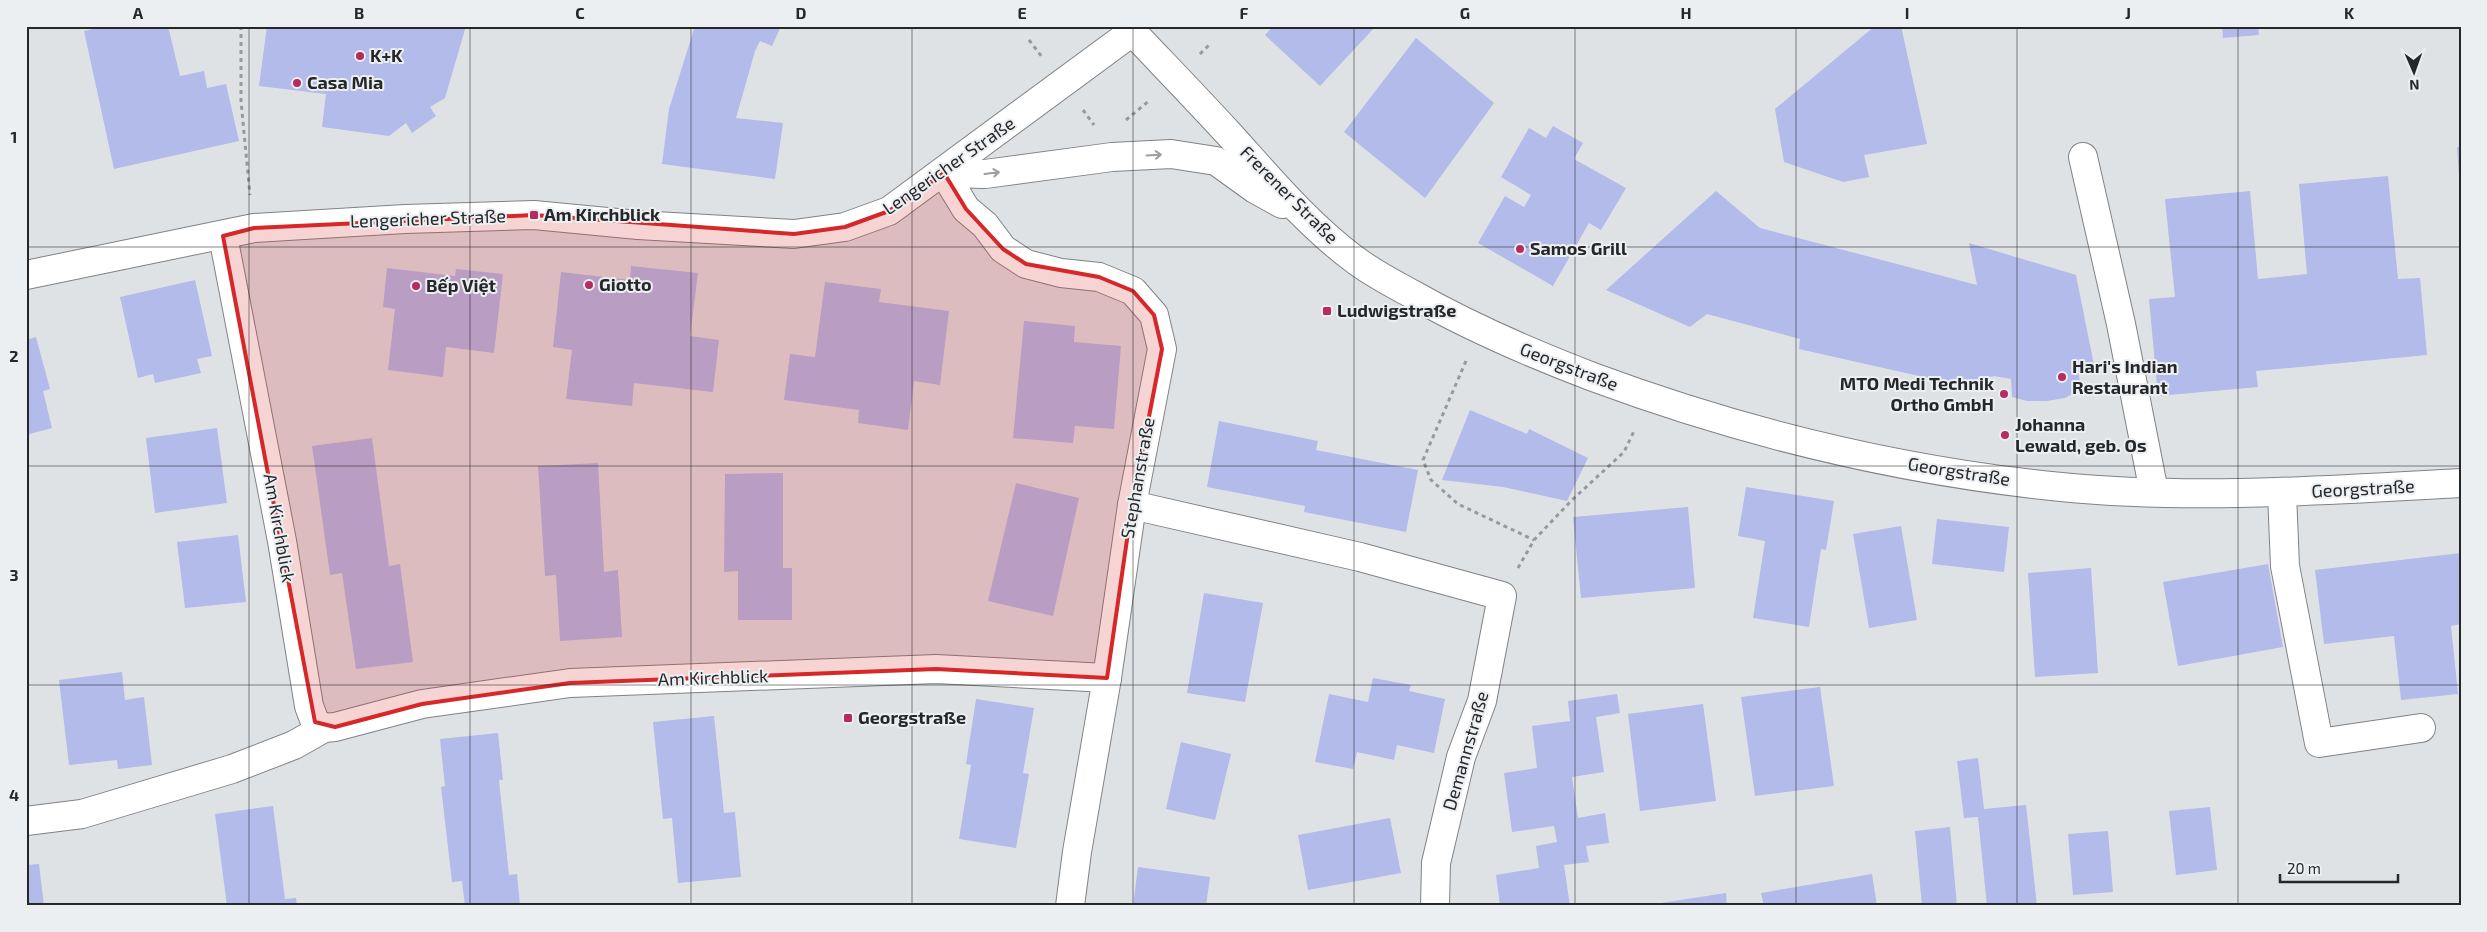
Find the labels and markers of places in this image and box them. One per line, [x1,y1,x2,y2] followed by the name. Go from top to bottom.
[370,44,403,66] place label: K+K
[354,50,366,62] marker: K+K
[307,71,383,93] place label: Casa Mia
[291,77,303,89] marker: Casa Mia
[544,203,660,225] place label: Am Kirchblick
[528,209,540,221] marker: Am Kirchblick
[1530,237,1627,259] place label: Samos Grill
[1514,243,1526,255] marker: Samos Grill
[599,273,652,295] place label: Giotto
[426,274,497,296] place label: Bếp Việt
[583,279,595,291] marker: Giotto
[410,280,422,292] marker: Bếp Việt
[1337,299,1457,321] place label: Ludwigstraße
[1321,305,1333,317] marker: Ludwigstraße
[2072,355,2177,398] place label: Hari's Indian Restaurant
[2056,371,2068,383] marker: Hari's Indian Restaurant
[1840,372,1994,415] place label: MTO Medi Technik Ortho GmbH
[1998,388,2010,400] marker: MTO Medi Technik Ortho GmbH
[2015,413,2147,456] place label: Johanna Lewald, geb. Os
[1999,429,2011,441] marker: Johanna Lewald, geb. Os
[858,706,966,728] place label: Georgstraße
[842,712,854,724] marker: Georgstraße

